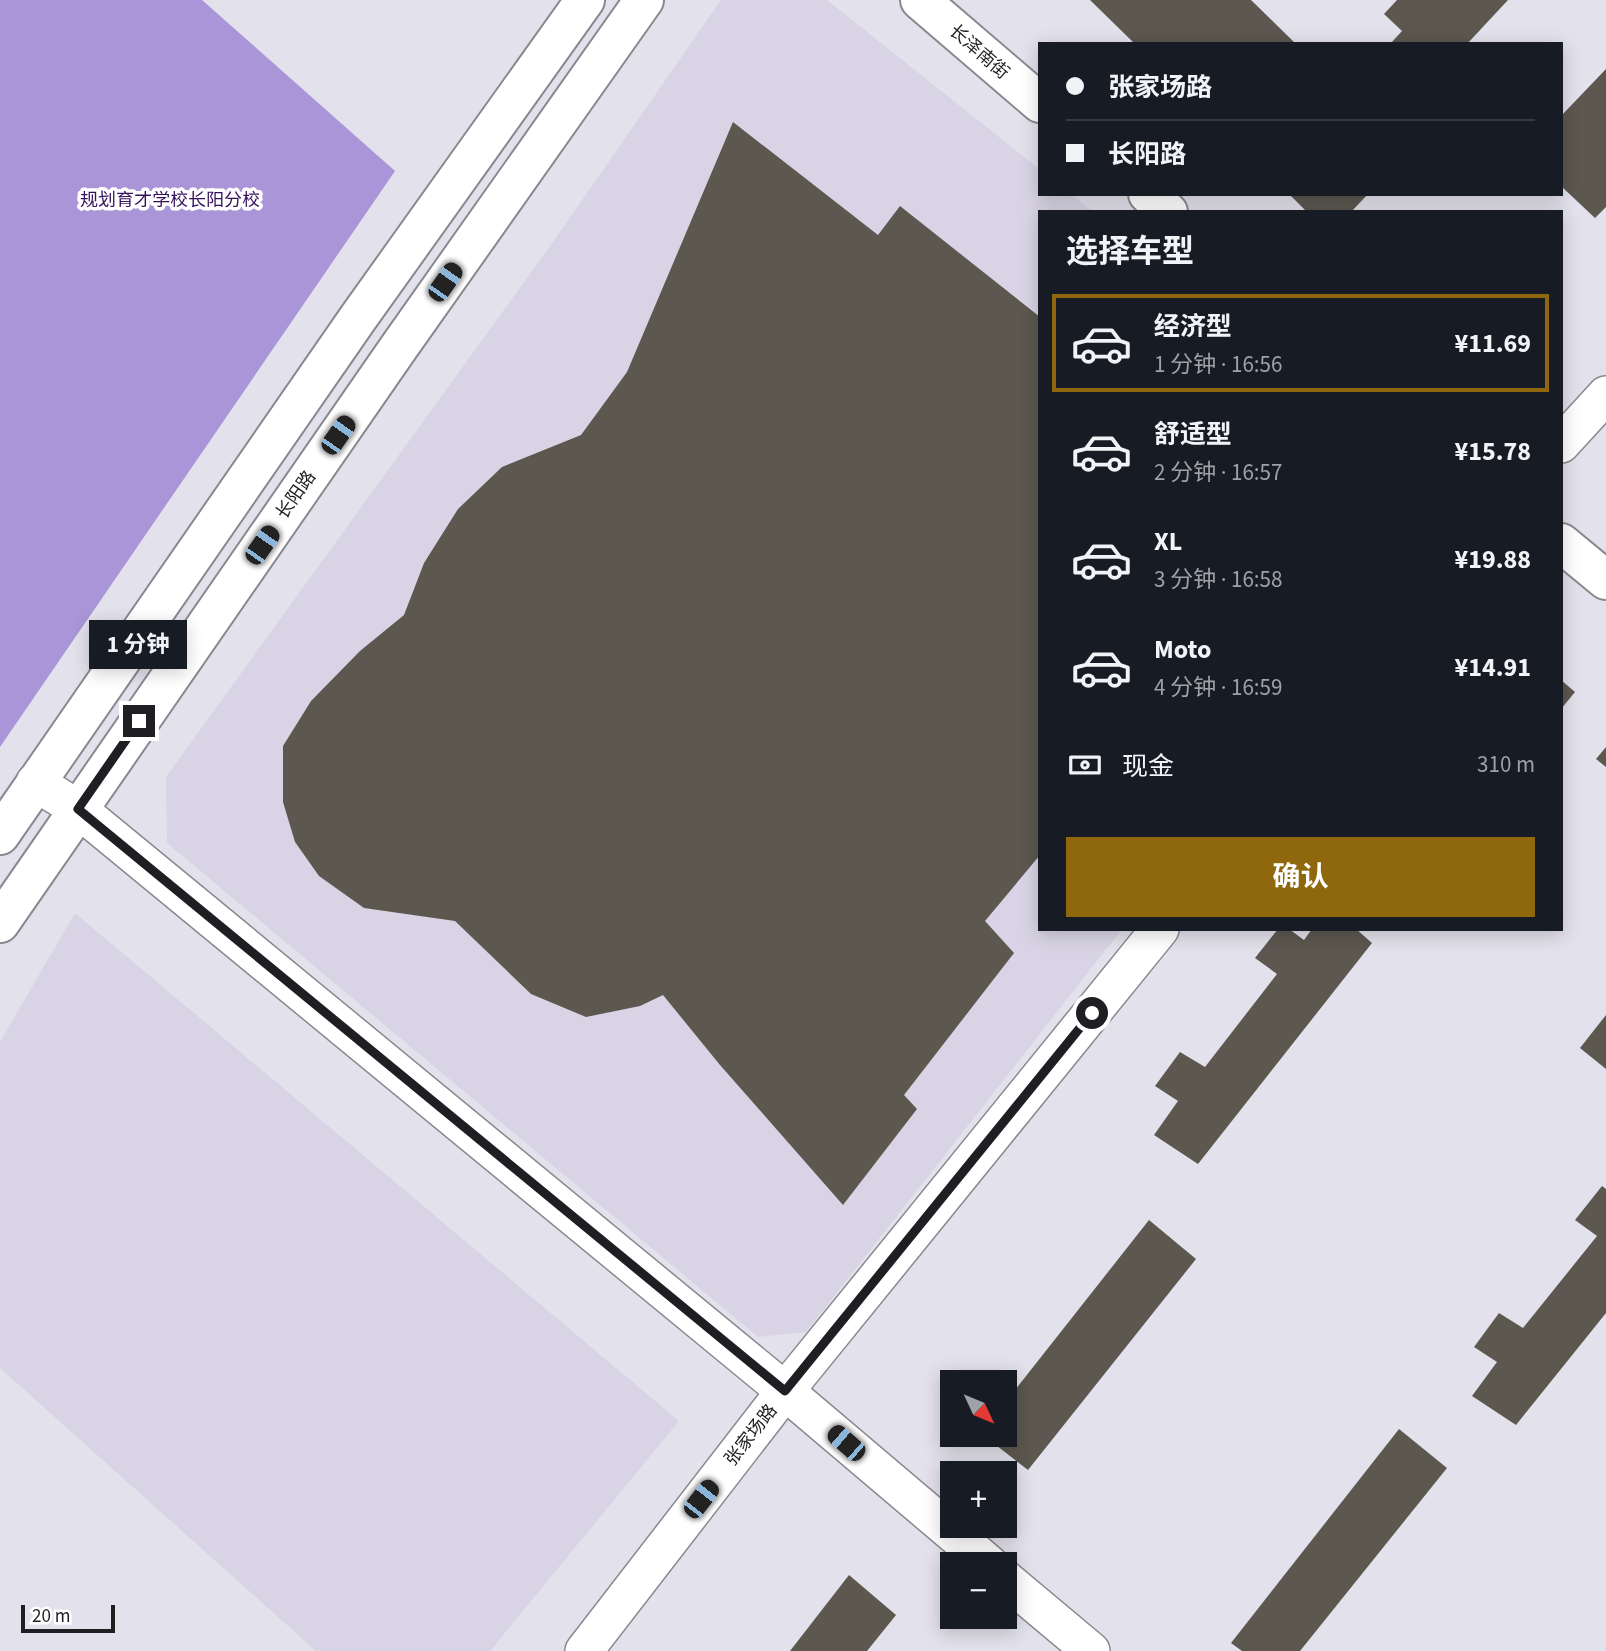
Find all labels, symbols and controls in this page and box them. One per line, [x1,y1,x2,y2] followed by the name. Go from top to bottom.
[944,19,1014,85] street label: 长泽南街
[1108,69,1212,106] text: 张家场路
[1108,136,1186,173] text: 长阳路
[80,188,260,213] park label: 规划育才学校长阳分校
[1066,229,1194,275] text: 选择车型
[425,259,466,305] car
[1154,308,1232,345] text: 经济型
[1070,312,1133,375] icon: car
[1455,325,1531,362] text: ¥11.69
[1154,348,1282,381] text: 1 分钟 · 16:56
[318,412,359,458] car
[1154,416,1232,453] text: 舒适型
[1070,420,1133,483] icon: car
[1455,433,1531,470] text: ¥15.78
[1154,456,1282,489] text: 2 分钟 · 16:57
[270,466,322,524] street label: 长阳路
[242,522,283,568] car
[1154,523,1182,560] text: XL
[1070,528,1133,591] icon: car
[1455,541,1531,578] text: ¥19.88
[1154,563,1282,596] text: 3 分钟 · 16:58
[90,620,188,668] callout: 1 分钟
[107,628,169,661] text: 1 分钟
[1154,631,1211,668] text: Moto
[1070,636,1133,699] icon: car
[1455,649,1531,686] text: ¥14.91
[1154,671,1282,704] text: 4 分钟 · 16:59
[123,705,155,737] route end
[1066,746,1104,784] icon: cash
[1122,748,1174,785] text: 现金
[1477,748,1535,781] text: 310 m
[1066,837,1535,917] button: 确认
[1076,997,1108,1029] route start
[940,1370,1017,1447] north arrow
[940,1370,1017,1629] map controls
[719,1399,783,1471] street label: 张家场路
[824,1421,869,1465] car
[940,1461,1017,1538] button: +
[680,1476,723,1522] car
[940,1552,1017,1629] button: −
[21,1602,116,1634] scale bar
[32,1603,70,1630] text: 20 m

